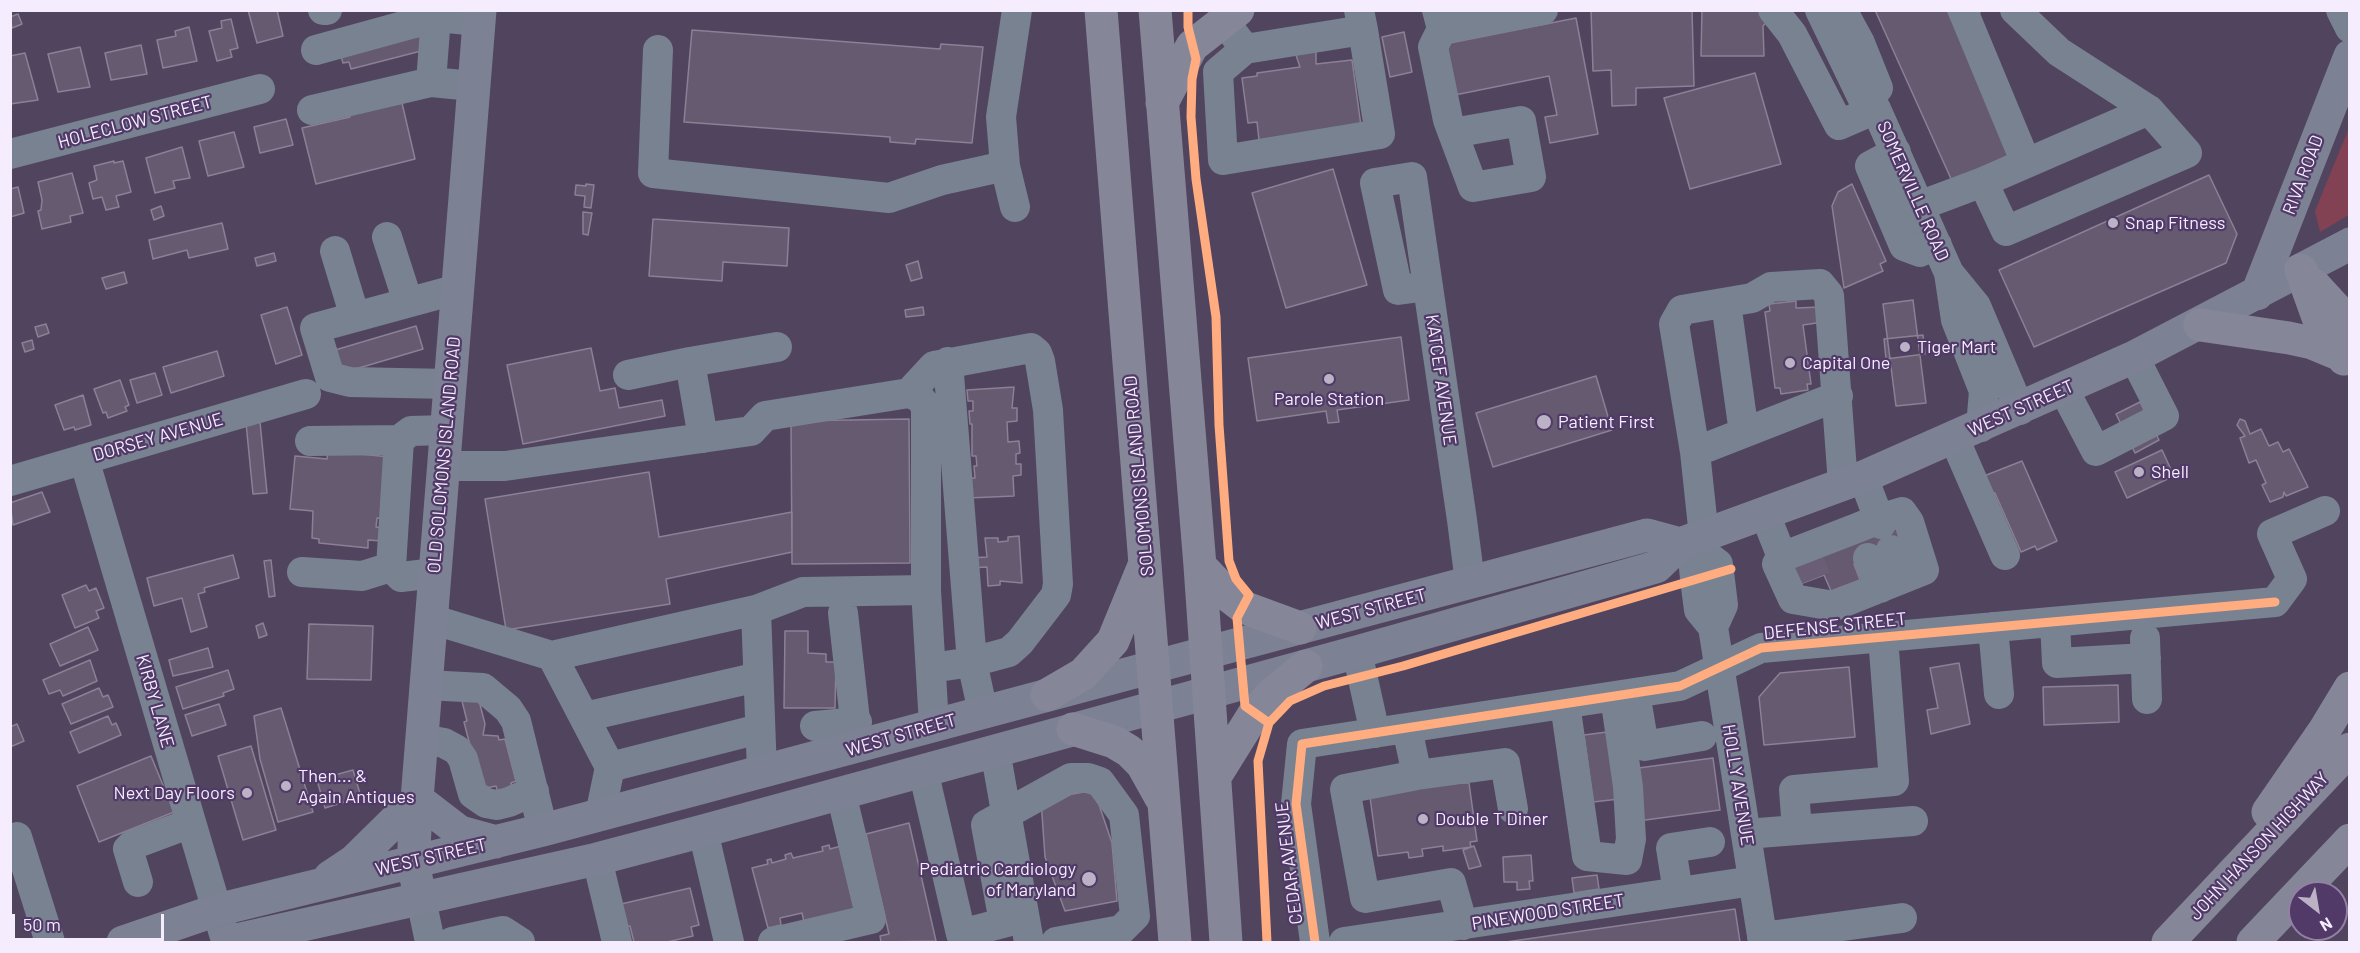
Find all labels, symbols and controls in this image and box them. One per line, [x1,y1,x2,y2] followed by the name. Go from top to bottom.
[55,91,215,153] street label: HOLECLOW STREET
[1872,118,1954,264] street label: SOMERVILLE ROAD
[2278,132,2328,218] street label: RIVA ROAD
[2125,212,2225,234] place label: Snap Fitness
[2106,216,2120,230] marker: Snap Fitness
[1421,313,1461,447] street label: KATCEF AVENUE
[423,336,465,574] street label: OLD SOLOMONS ISLAND ROAD
[1917,336,1996,358] place label: Tiger Mart
[1898,340,1912,354] marker: Tiger Mart
[1802,352,1890,374] place label: Capital One
[1783,356,1797,370] marker: Capital One
[1322,372,1336,386] marker: Parole Station
[1119,375,1159,577] street label: SOLOMONS ISLAND ROAD
[1965,375,2077,441] street label: WEST STREET
[1274,388,1384,410] place label: Parole Station
[90,408,226,466] street label: DORSEY AVENUE
[1558,411,1655,433] place label: Patient First
[1535,413,1553,431] marker: Patient First
[2151,461,2189,483] place label: Shell
[2132,465,2146,479] marker: Shell
[1313,584,1429,634] street label: WEST STREET
[1762,608,1908,644] street label: DEFENSE STREET
[131,652,179,750] street label: KIRBY LANE
[843,709,959,761] street label: WEST STREET
[1718,723,1758,847] street label: HOLLY AVENUE
[298,765,415,808] place label: Then... & Again Antiques
[2185,767,2333,925] street label: JOHN HANSON HIGHWAY
[279,779,293,793] marker: Then... & Again Antiques
[114,782,235,804] place label: Next Day Floors
[240,786,254,800] marker: Next Day Floors
[1271,800,1307,926] street label: CEDAR AVENUE
[1435,808,1548,830] place label: Double T Diner
[1416,812,1430,826] marker: Double T Diner
[373,834,489,880] street label: WEST STREET
[919,858,1076,900] place label: Pediatric Cardiology of Maryland
[1080,870,1098,888] marker: Pediatric Cardiology of Maryland
[2288,881,2348,941] north arrow
[1470,889,1626,935] street label: PINEWOOD STREET
[15,902,166,940] scale bar
[23,913,61,935] text: 50 m

